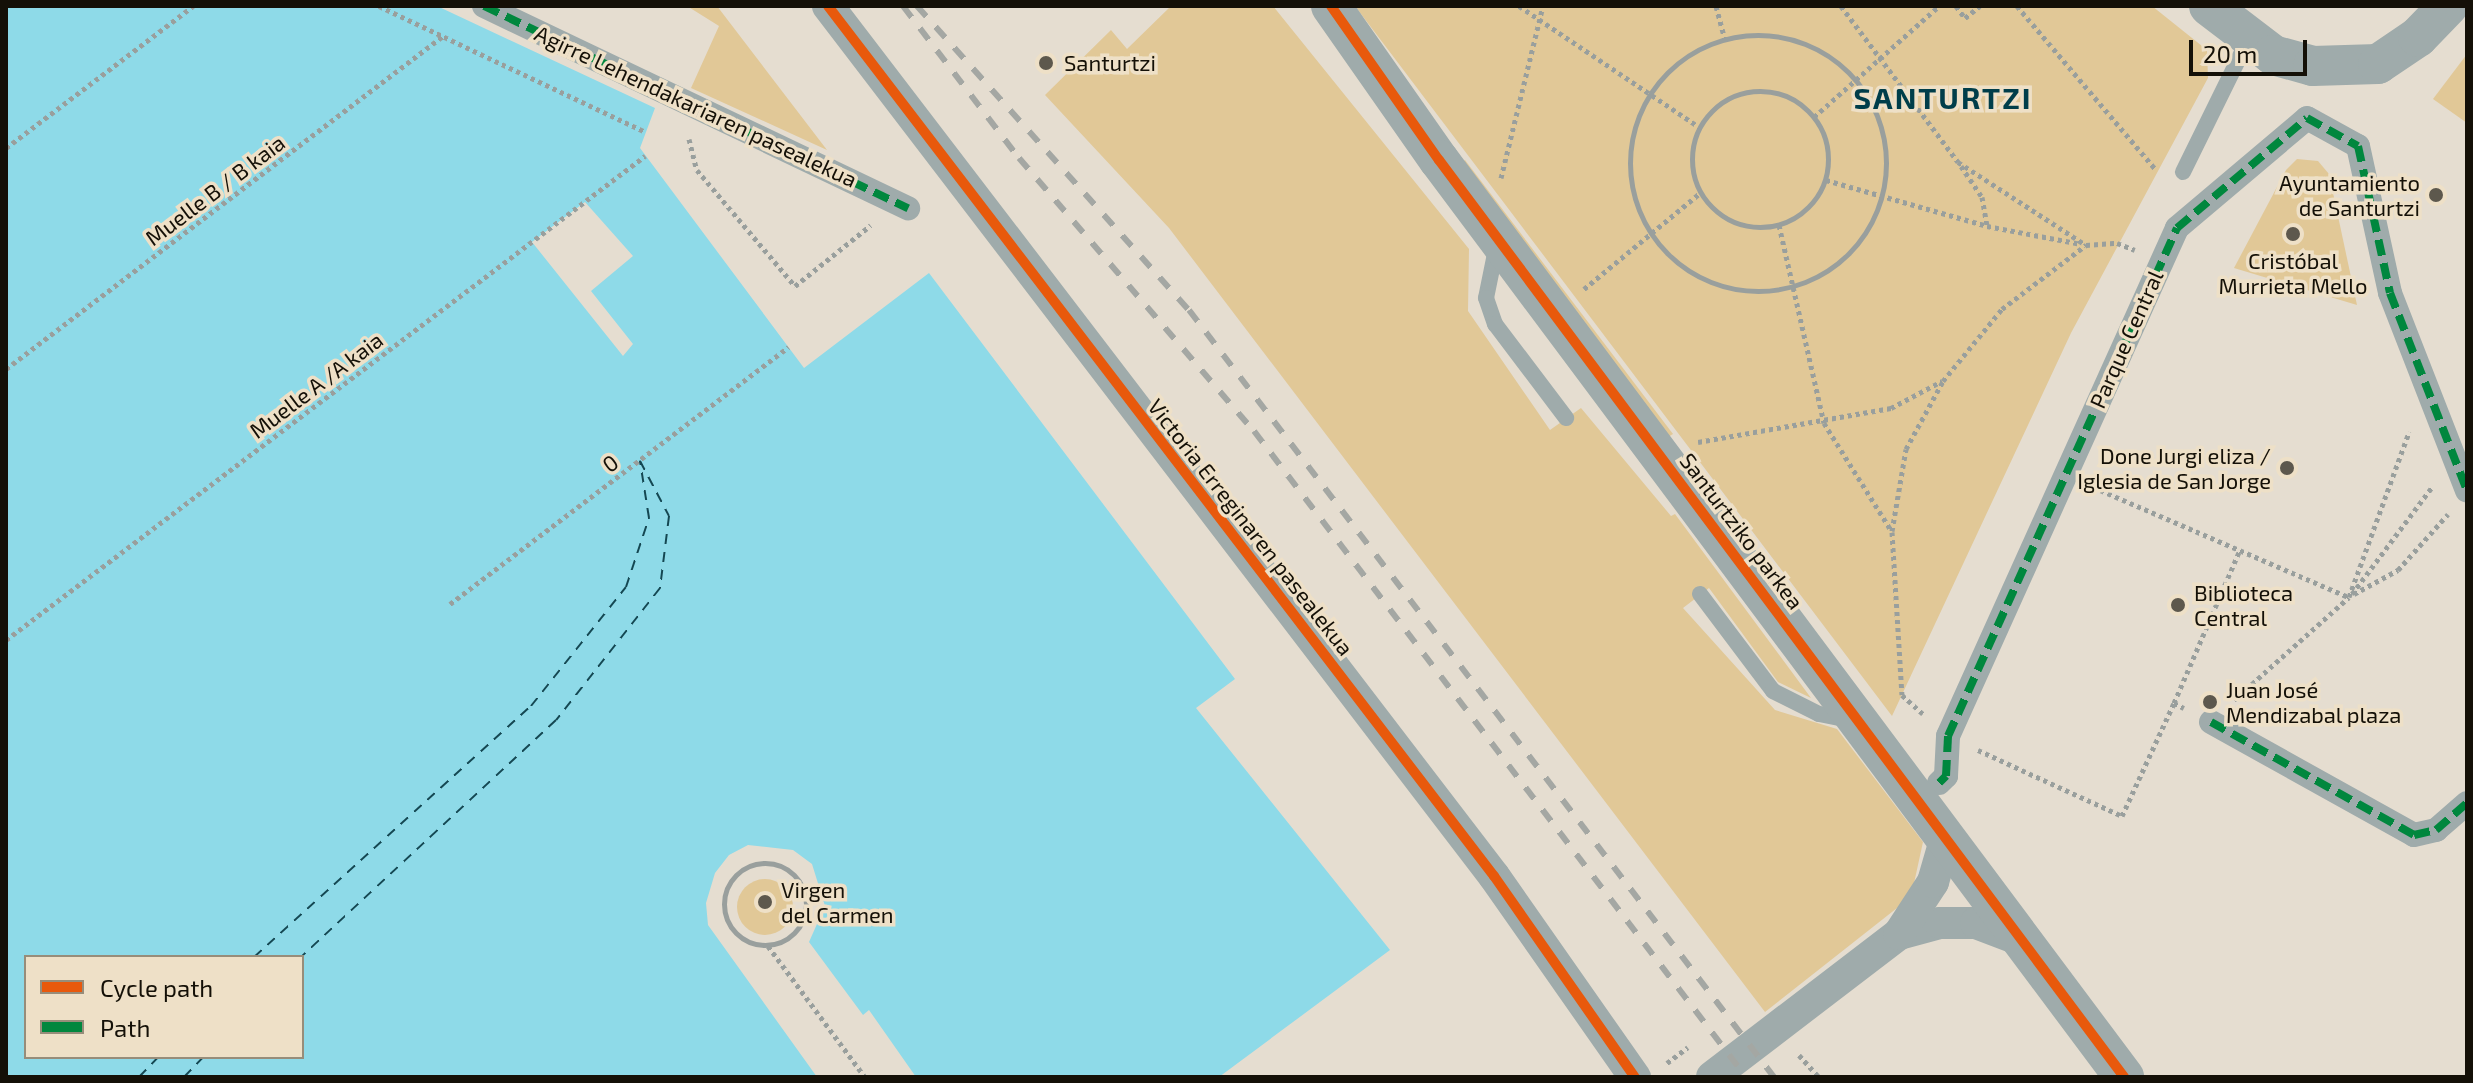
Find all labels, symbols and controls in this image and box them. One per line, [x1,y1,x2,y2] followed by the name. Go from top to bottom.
[531,20,861,192] street label: Agirre Lehendakariaren pasealekua
[2193,24,2311,74] scale bar
[2203,39,2257,68] text: 20 m
[1064,50,1156,76] place label: Santurtzi
[1035,52,1057,74] marker: Santurtzi
[1853,79,2033,115] district label: SANTURTZI
[140,129,290,251] street label: Muelle B / B kaia
[2279,169,2420,220] place label: Ayuntamiento de Santurtzi
[2427,186,2445,204] marker: Ayuntamiento de Santurtzi
[2284,225,2302,243] marker: Cristóbal Murrieta Mello
[2219,247,2367,298] place label: Cristóbal Murrieta Mello
[2084,266,2168,412] street label: Parque Central
[244,326,388,444] street label: Muelle A /A kaia
[1143,394,1359,660] street label: Victoria Erreginaren pasealekua
[2077,442,2271,494] place label: Done Jurgi eliza / Iglesia de San Jorge
[597,448,623,478] street label: 0
[1675,448,1809,614] street label: Santurtziko parkea
[2278,459,2296,477] marker: Done Jurgi eliza / Iglesia de San Jorge
[2194,579,2293,630] place label: Biblioteca Central
[2169,596,2187,614] marker: Biblioteca Central
[2226,676,2402,728] place label: Juan José Mendizabal plaza
[2201,693,2219,711] marker: Juan José Mendizabal plaza
[781,876,894,928] place label: Virgen del Carmen
[756,893,774,911] marker: Virgen del Carmen
[24,955,304,1059] legend
[100,973,213,1002] text: Cycle path
[100,1013,150,1042] text: Path

